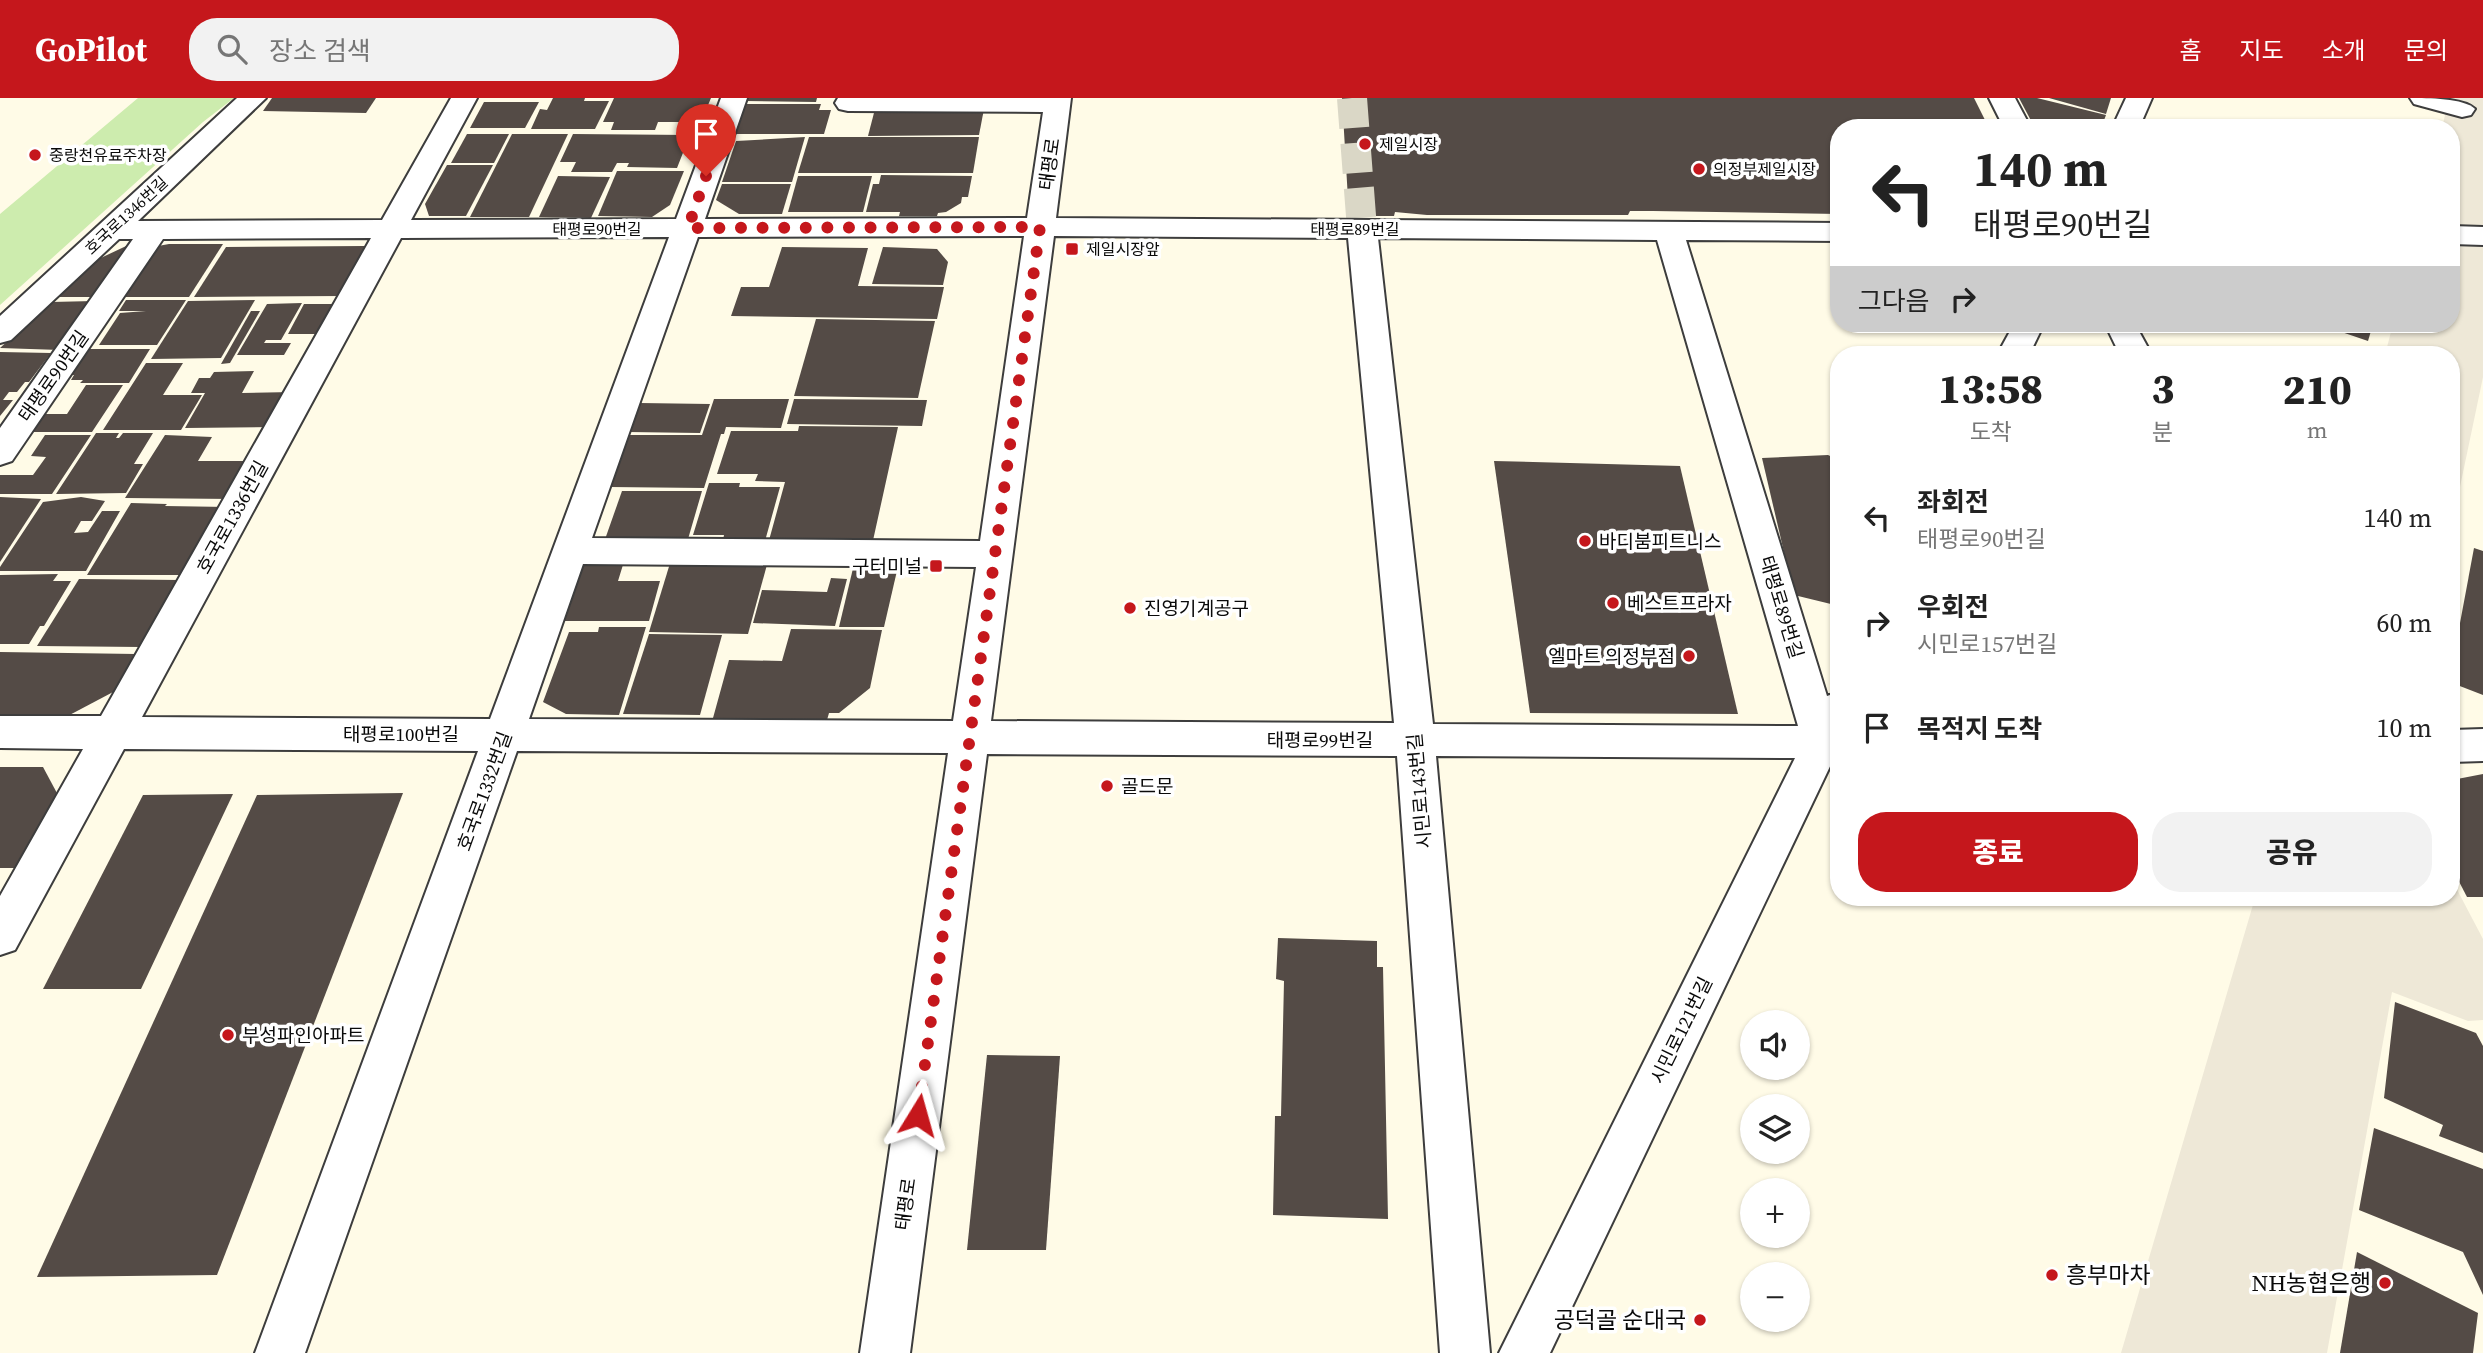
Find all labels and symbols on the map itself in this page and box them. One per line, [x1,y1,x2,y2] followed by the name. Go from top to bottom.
[676,104,736,176] pin
[1379,133,1438,155] place label: 제일시장
[1032,136,1066,192] street label: 태평로
[1357,136,1373,152] marker: 제일시장
[49,144,167,166] place label: 중랑천유료주차장
[27,147,43,163] marker: 중랑천유료주차장
[1713,158,1816,180] place label: 의정부제일시장
[1691,161,1707,177] marker: 의정부제일시장
[80,171,172,259] street label: 호국로1346번길
[552,218,642,240] street label: 태평로90번길
[1310,218,1400,240] street label: 태평로89번길
[1086,238,1160,260] place label: 제일시장앞
[1064,241,1080,257] marker: 제일시장앞
[12,325,94,427] street label: 태평로90번길
[190,456,274,578] street label: 호국로1336번길
[1599,528,1721,554] place label: 바디붐피트니스
[1577,533,1593,549] marker: 바디붐피트니스
[1754,552,1810,662] street label: 태평로89번길
[852,553,922,579] place label: 구터미널
[928,558,944,574] marker: 구터미널
[1627,590,1732,616] place label: 베스트프라자
[1144,595,1249,621] place label: 진영기계공구
[1605,595,1621,611] marker: 베스트프라자
[1122,600,1138,616] marker: 진영기계공구
[1548,643,1675,669] place label: 엘마트 의정부점
[1681,648,1697,664] marker: 엘마트 의정부점
[343,721,459,747] street label: 태평로100번길
[1267,727,1373,753] street label: 태평로99번길
[450,728,518,854] street label: 호국로1332번길
[1401,732,1437,850] street label: 시민로143번길
[1121,773,1173,799] place label: 골드문
[1099,778,1115,794] marker: 골드문
[1644,972,1718,1088] street label: 시민로121번길
[242,1022,364,1048] place label: 부성파인아파트
[220,1027,236,1043] marker: 부성파인아파트
[881,1078,955,1152] position arrow
[888,1176,922,1232] street label: 태평로
[2066,1259,2151,1291] place label: 흥부마차
[2044,1267,2060,1283] marker: 흥부마차
[2252,1267,2371,1299] place label: NH농협은행
[2377,1275,2393,1291] marker: NH농협은행
[1554,1304,1686,1336] place label: 공덕골 순대국
[1692,1312,1708,1328] marker: 공덕골 순대국

